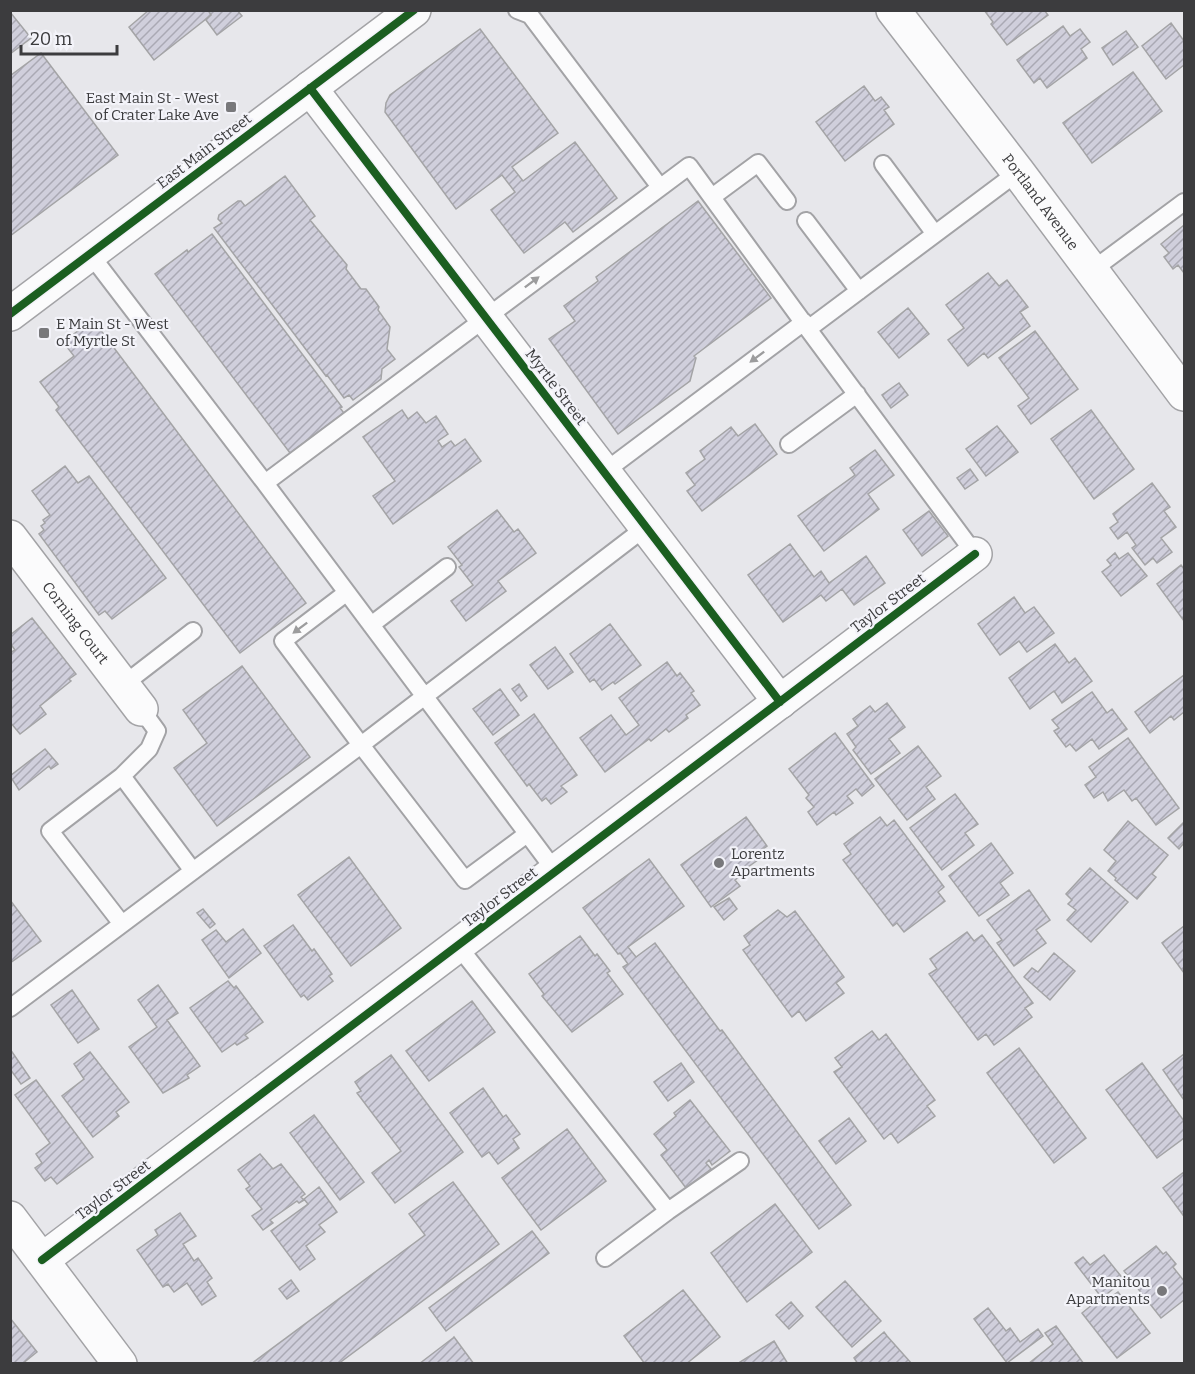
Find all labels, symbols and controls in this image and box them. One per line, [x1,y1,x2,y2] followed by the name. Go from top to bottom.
[21,18,117,56] scale bar
[30,28,72,50] text: 20 m
[86,89,220,124] place label: East Main St - West of Crater Lake Ave
[224,100,238,114] marker: East Main St - West of Crater Lake Ave
[153,109,255,192] street label: East Main Street
[998,150,1082,254] street label: Portland Avenue
[524,276,540,288] one-way arrow
[56,315,169,350] place label: E Main St - West of Myrtle St
[37,326,51,340] marker: E Main St - West of Myrtle St
[522,345,591,429] street label: Myrtle Street
[749,351,765,363] one-way arrow
[847,569,929,637] street label: Taylor Street
[38,578,113,668] street label: Corning Court
[292,622,307,634] one-way arrow
[731,845,815,880] place label: Lorentz Apartments
[712,856,726,870] marker: Lorentz Apartments
[459,863,541,931] street label: Taylor Street
[72,1156,154,1224] street label: Taylor Street
[1066,1273,1150,1308] place label: Manitou Apartments
[1155,1284,1169,1298] marker: Manitou Apartments

